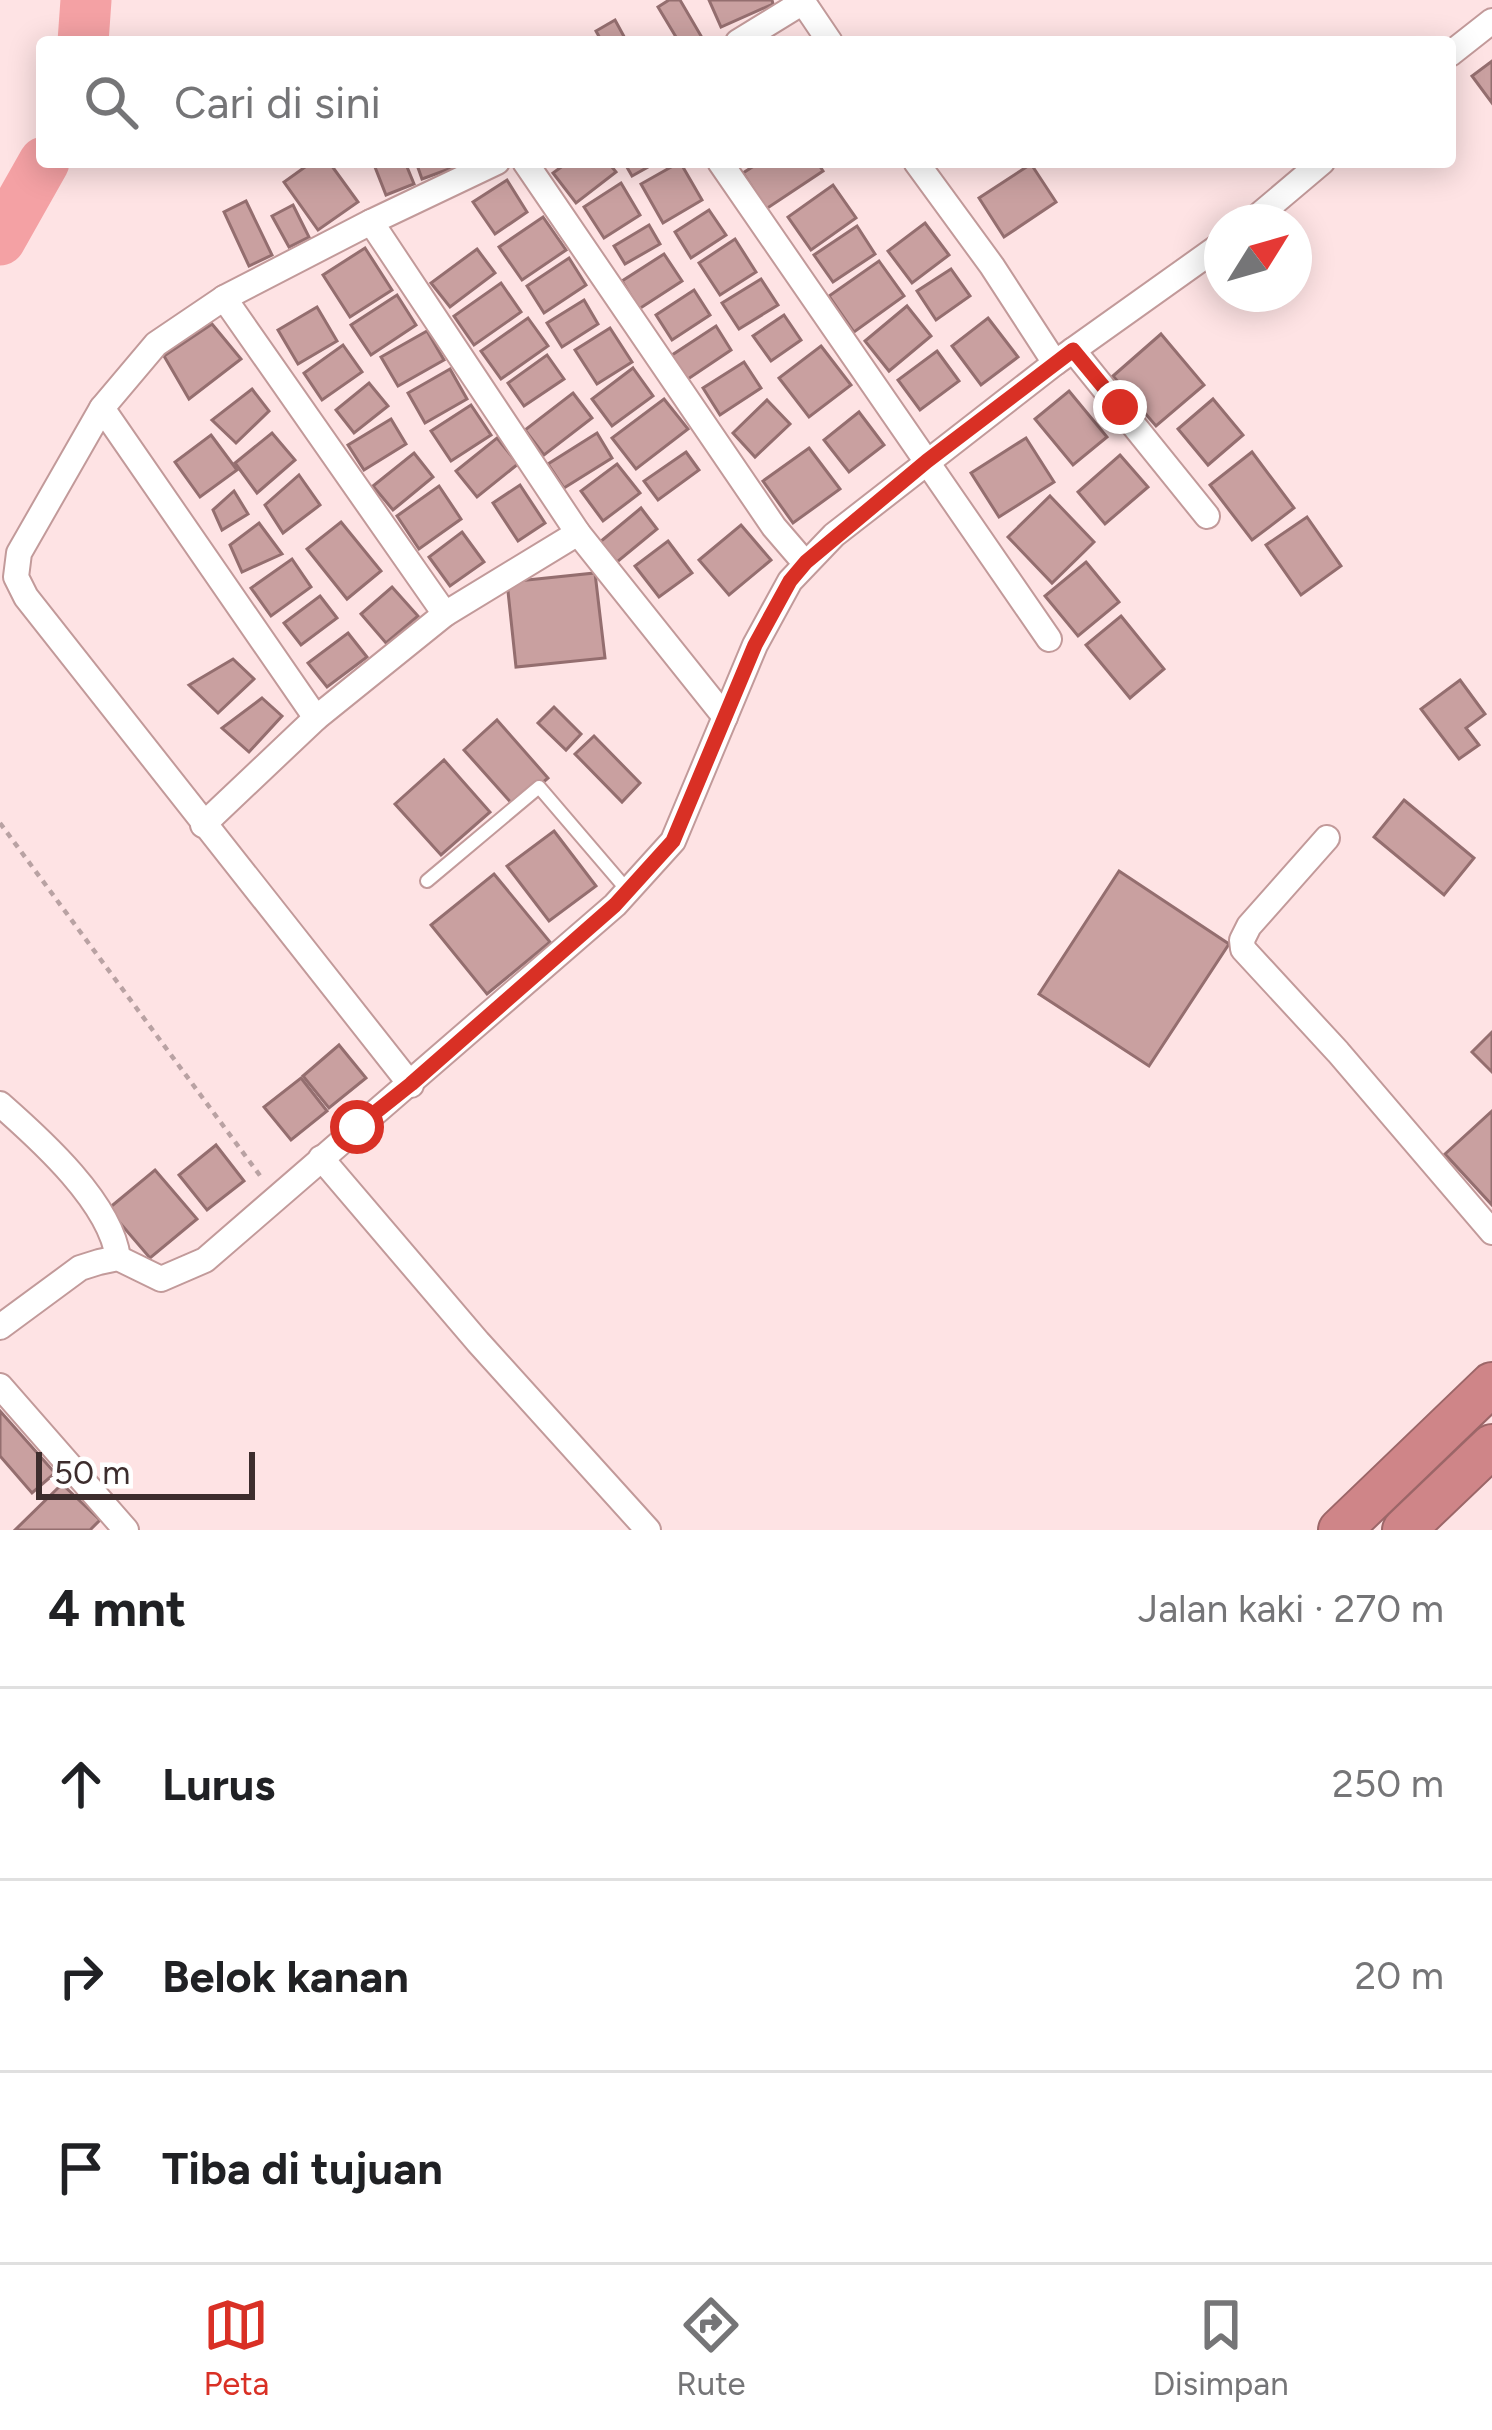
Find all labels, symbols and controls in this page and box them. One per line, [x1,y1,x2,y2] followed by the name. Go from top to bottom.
[36,36,1456,168] search box
[78,69,144,135] icon: search
[174,75,381,129] text: Cari di sini
[1204,204,1312,312] north arrow
[1093,380,1147,434] route end
[330,1100,384,1154] route start
[36,1446,255,1499] scale bar
[54,1453,130,1492] text: 50 m
[48,1578,186,1639] text: 4 mnt
[1138,1585,1444,1632] text: Jalan kaki · 270 m
[48,1751,114,1817] icon: ahead
[162,1757,275,1811] text: Lurus
[1332,1760,1444,1807] text: 250 m
[48,1943,114,2009] icon: right
[162,1949,409,2003] text: Belok kanan
[1354,1952,1444,1999] text: 20 m
[48,2135,114,2201] icon: arrive
[162,2141,443,2195] text: Tiba di tujuan
[203,2292,269,2403] tab: Peta
[676,2292,746,2403] tab: Rute
[1152,2292,1289,2403] tab: Disimpan

